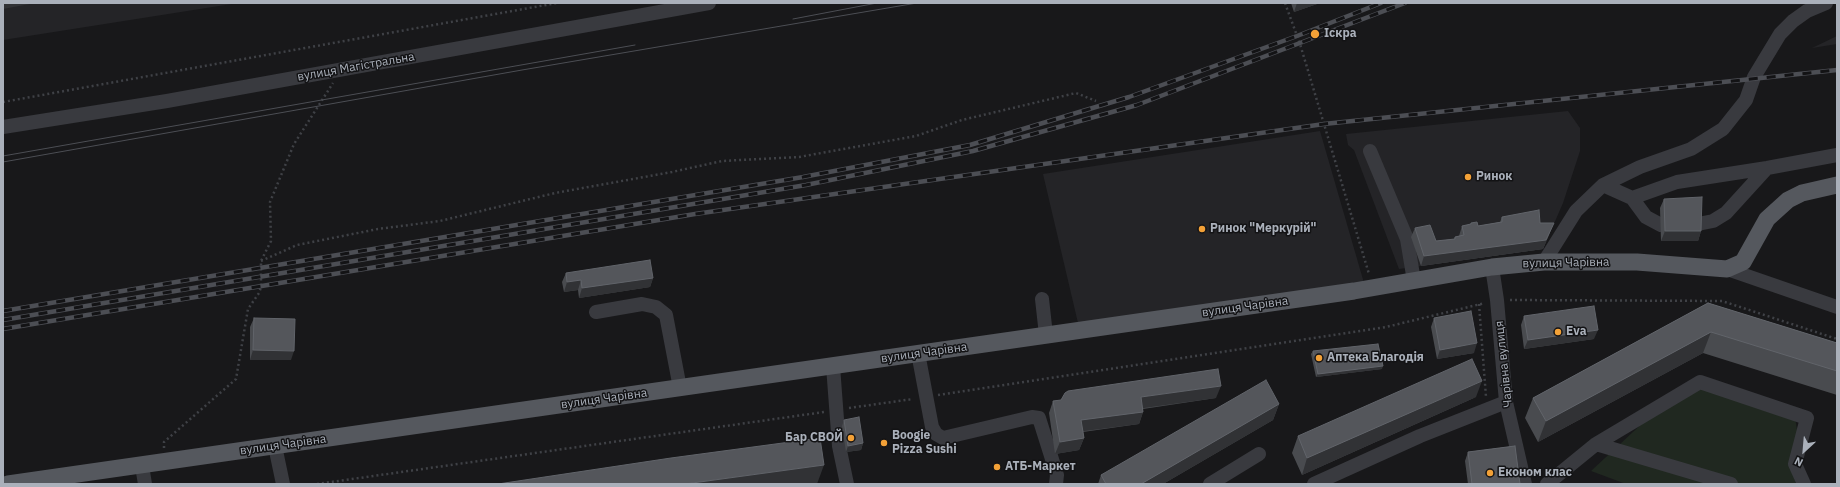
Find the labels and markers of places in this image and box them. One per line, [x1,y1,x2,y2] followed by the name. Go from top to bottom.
[1324,27,1357,41] place label: Іскра
[1309,28,1321,40] marker: Іскра
[1476,170,1512,184] place label: Ринок
[1463,172,1473,182] marker: Ринок
[1210,222,1317,236] place label: Ринок "Меркурій"
[1197,224,1207,234] marker: Ринок "Меркурій"
[1566,325,1586,339] place label: Eva
[1553,327,1563,337] marker: Eva
[1327,351,1424,365] place label: Аптека Благодія
[1314,353,1324,363] marker: Аптека Благодія
[892,429,957,457] place label: Boogie Pizza Sushi
[785,431,843,445] place label: Бар СВОЙ
[846,433,856,443] marker: Бар СВОЙ
[879,438,889,448] marker: Boogie Pizza Sushi
[1005,460,1076,474] place label: АТБ-Маркет
[992,462,1002,472] marker: АТБ-Маркет
[1498,466,1572,480] place label: Економ клас
[1485,468,1495,478] marker: Економ клас

